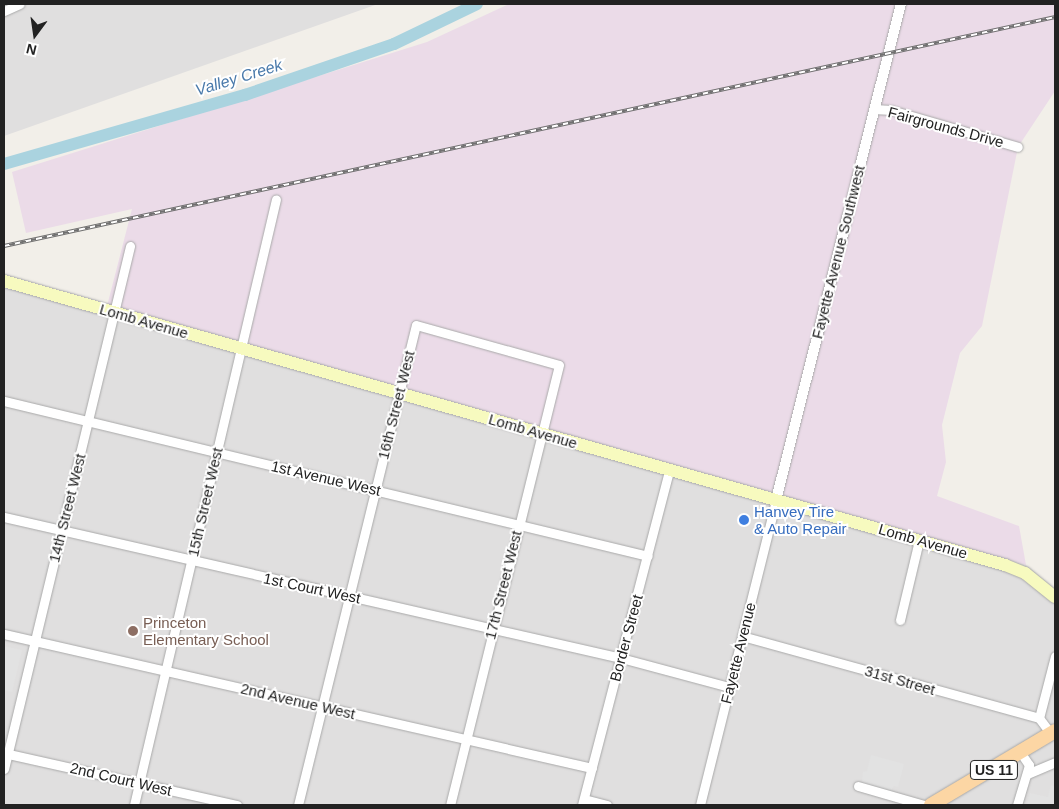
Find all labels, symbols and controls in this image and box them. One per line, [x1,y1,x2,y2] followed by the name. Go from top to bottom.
[10,10,60,60] north arrow
[25,41,38,59] text: N
[193,56,285,100] water label: Valley Creek
[886,103,1006,151] street label: Fairgrounds Drive
[808,163,868,341] street label: Fayette Avenue Southwest
[97,300,191,342] street label: Lomb Avenue
[374,349,418,461] street label: 16th Street West
[486,410,580,452] street label: Lomb Avenue
[184,446,226,558] street label: 15th Street West
[45,452,89,564] street label: 14th Street West
[269,457,383,499] street label: 1st Avenue West
[754,502,847,537] place label: Hanvey Tire & Auto Repair
[738,514,750,526] marker: Hanvey Tire & Auto Repair
[876,520,970,562] street label: Lomb Avenue
[481,529,525,641] street label: 17th Street West
[262,569,362,607] street label: 1st Court West
[606,593,646,683] street label: Border Street
[717,600,759,706] street label: Fayette Avenue
[143,613,269,648] place label: Princeton Elementary School
[127,625,139,637] marker: Princeton Elementary School
[863,661,937,699] street label: 31st Street
[239,679,357,723] street label: 2nd Avenue West
[969,758,1019,782] road number: US 11
[68,759,174,799] street label: 2nd Court West

